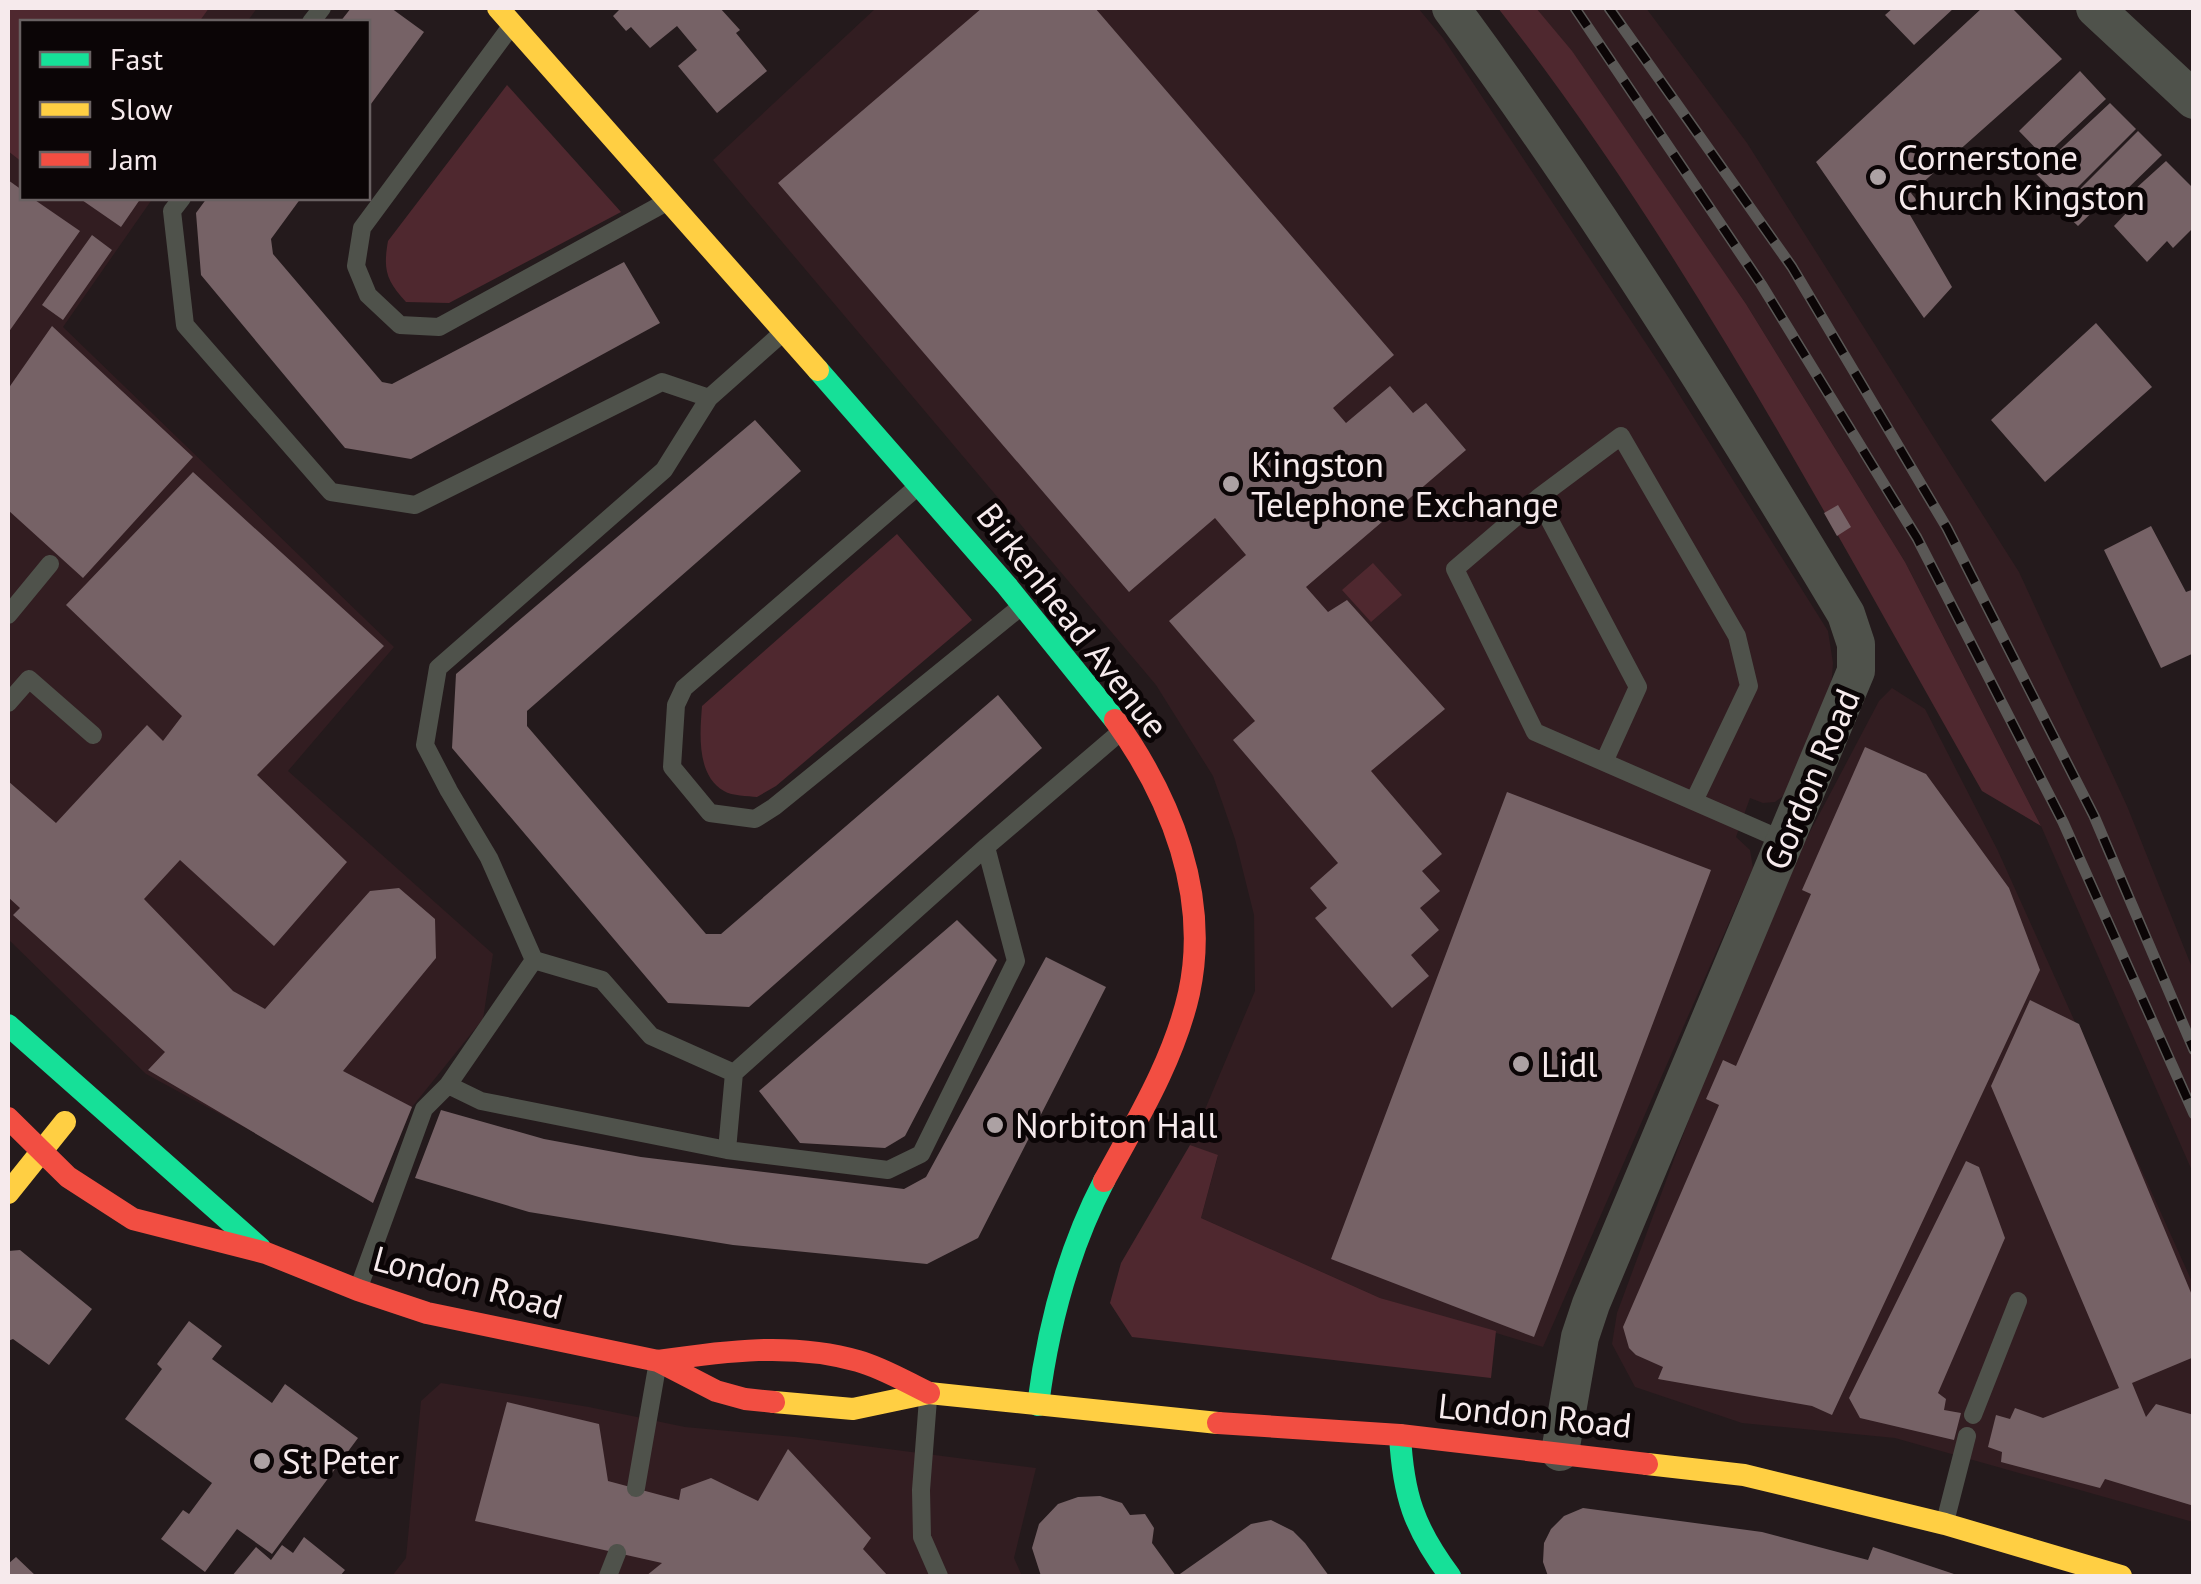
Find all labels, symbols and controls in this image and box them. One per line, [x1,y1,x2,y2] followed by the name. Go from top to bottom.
[20,20,370,200] legend
[110,39,163,78] text: Fast
[110,89,173,128] text: Slow
[1898,134,2145,220] place label: Cornerstone Church Kingston
[108,139,158,178] text: Jam
[1867,166,1889,188] marker: Cornerstone Church Kingston
[1251,441,1559,527] place label: Kingston Telephone Exchange
[1220,473,1242,495] marker: Kingston Telephone Exchange
[967,493,1179,747] street label: Birkenhead Avenue
[1752,682,1870,876] street label: Gordon Road
[1541,1041,1598,1087] place label: Lidl
[1510,1053,1532,1075] marker: Lidl
[1015,1102,1218,1148] place label: Norbiton Hall
[984,1114,1006,1136] marker: Norbiton Hall
[368,1235,568,1329] street label: London Road
[1436,1382,1634,1448] street label: London Road
[282,1438,399,1484] place label: St Peter
[251,1450,273,1472] marker: St Peter

